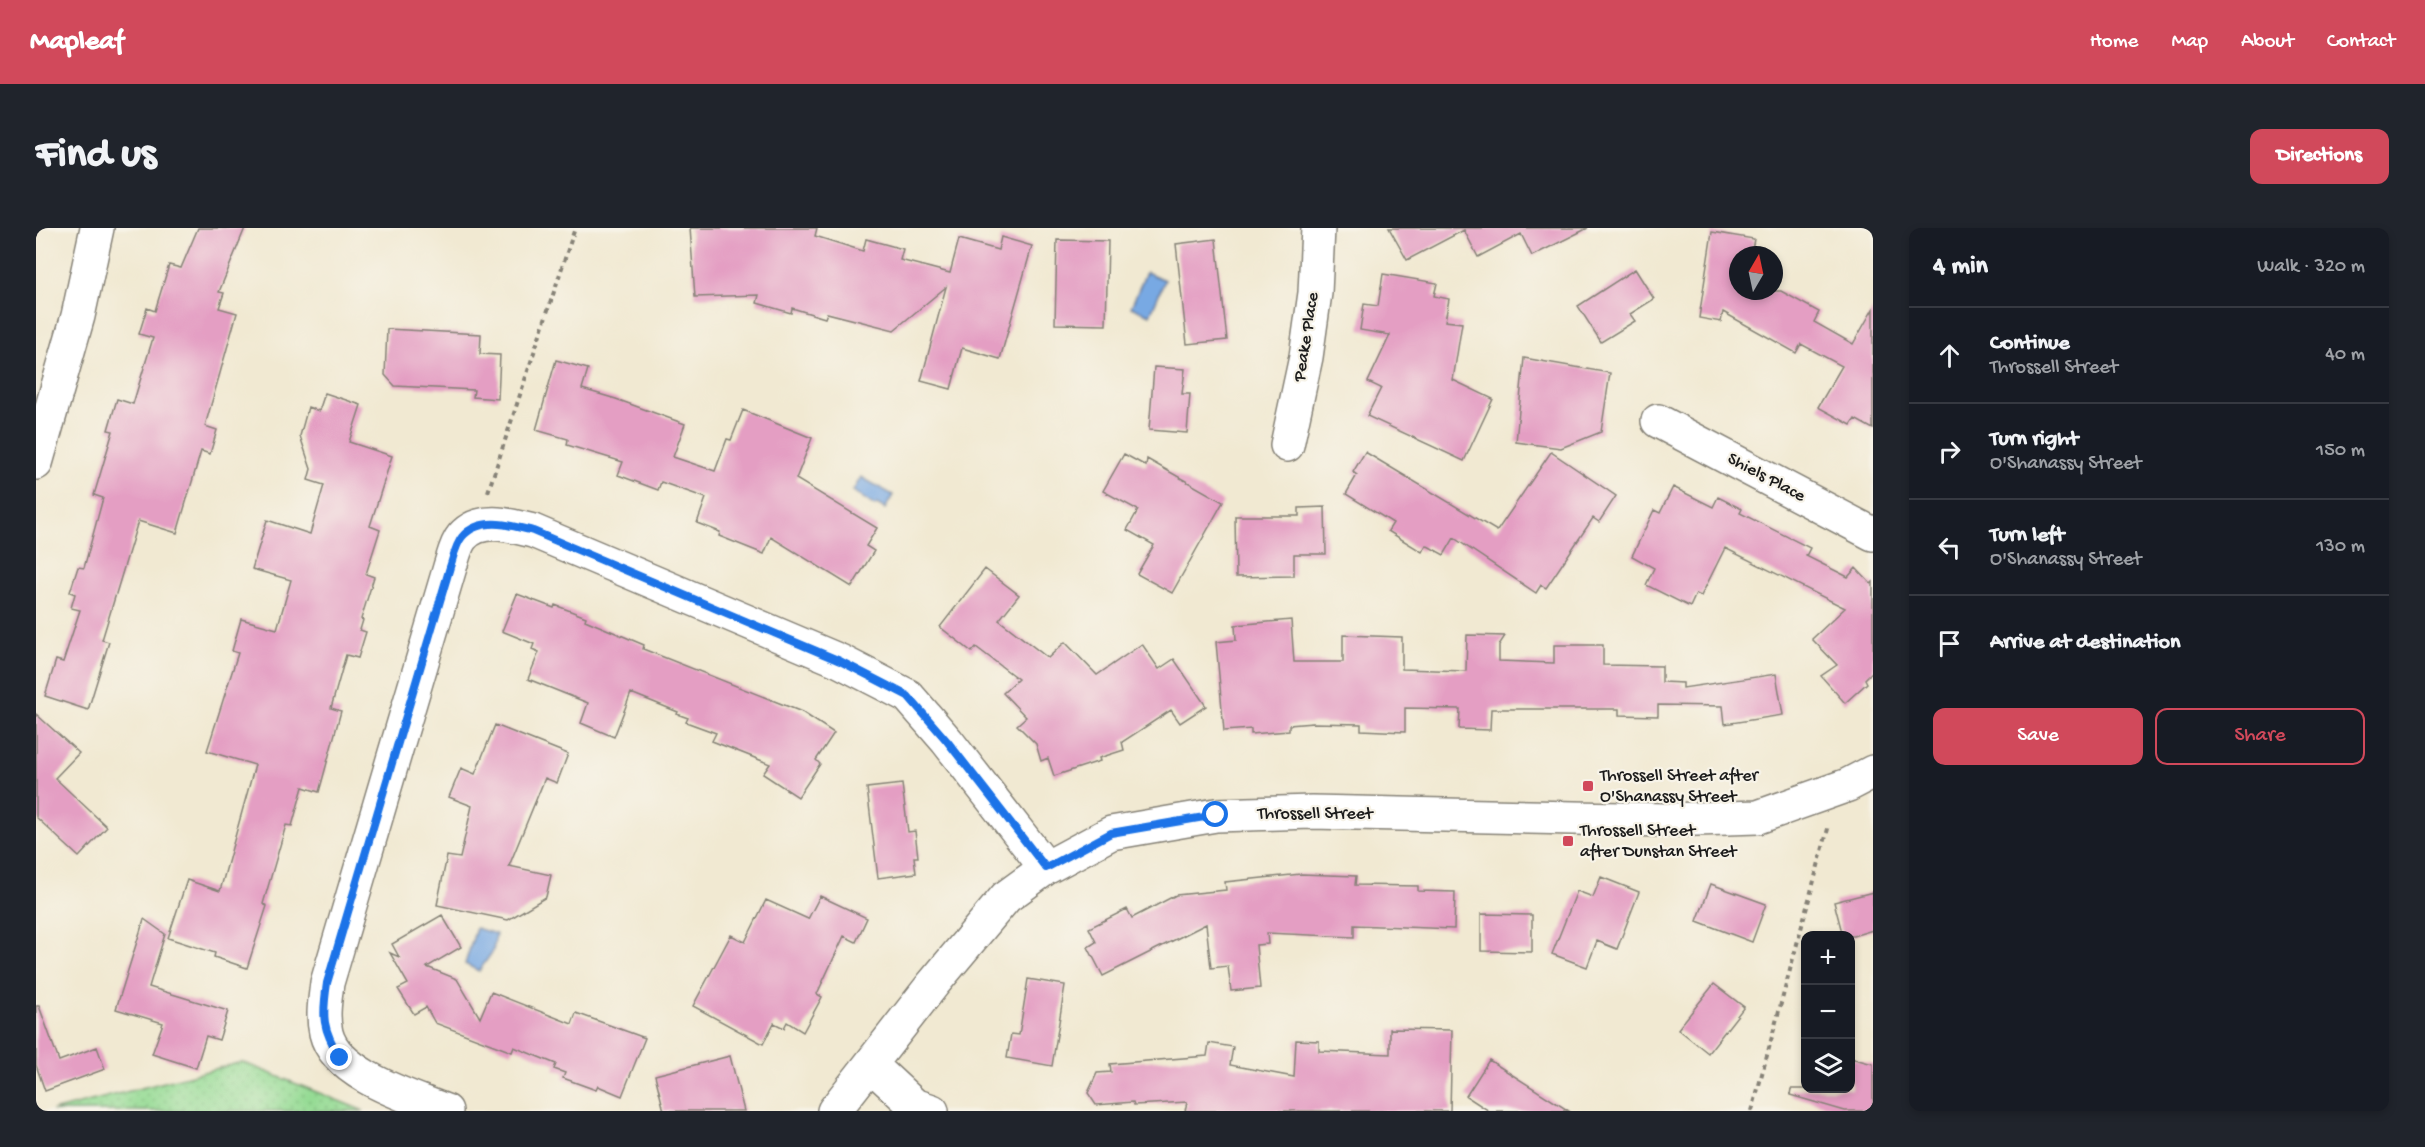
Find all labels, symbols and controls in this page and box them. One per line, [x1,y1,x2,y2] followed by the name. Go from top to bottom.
[30,26,124,59] text: Mapleaf
[2090,30,2138,55] text: Home
[2171,30,2208,55] text: Map
[2241,30,2294,55] text: About
[2327,30,2395,55] text: Contact
[2250,129,2389,184] button: Directions
[36,132,156,181] text: Find us
[1729,246,1783,300] north arrow
[1933,252,1988,283] text: 4 min
[2257,256,2365,279] text: Walk · 320 m
[1289,290,1325,384] street label: Peake Place
[1990,331,2070,357] text: Continue
[1933,339,1966,372] icon: ahead
[2325,344,2365,367] text: 40 m
[1990,357,2118,380] text: Throssell Street
[1990,427,2078,453] text: Turn right
[1933,435,1966,468] icon: right
[2316,440,2365,463] text: 150 m
[1723,449,1809,508] street label: Shiels Place
[1990,453,2141,476] text: O'Shanassy Street
[1990,523,2064,549] text: Turn left
[1933,531,1966,564] icon: left
[2316,536,2365,559] text: 130 m
[1990,549,2141,572] text: O'Shanassy Street
[1933,627,1966,660] icon: arrive
[1990,630,2180,656] text: Arrive at destination
[1933,708,2143,765] button: Save
[2155,708,2365,765] button: Share
[1599,766,1759,808] place label: Throssell Street after O'Shanassy Street
[1581,779,1595,793] marker: Throssell Street after O'Shanassy Street
[1202,801,1228,827] route start
[1256,804,1374,825] street label: Throssell Street
[1579,821,1738,863] place label: Throssell Street after Dunstan Street
[1561,834,1575,848] marker: Throssell Street after Dunstan Street
[1801,931,1855,1093] map controls
[1801,931,1855,985] button: +
[1801,985,1855,1039] button: −
[1801,1039,1855,1093] button: layers
[326,1044,352,1070] route end

